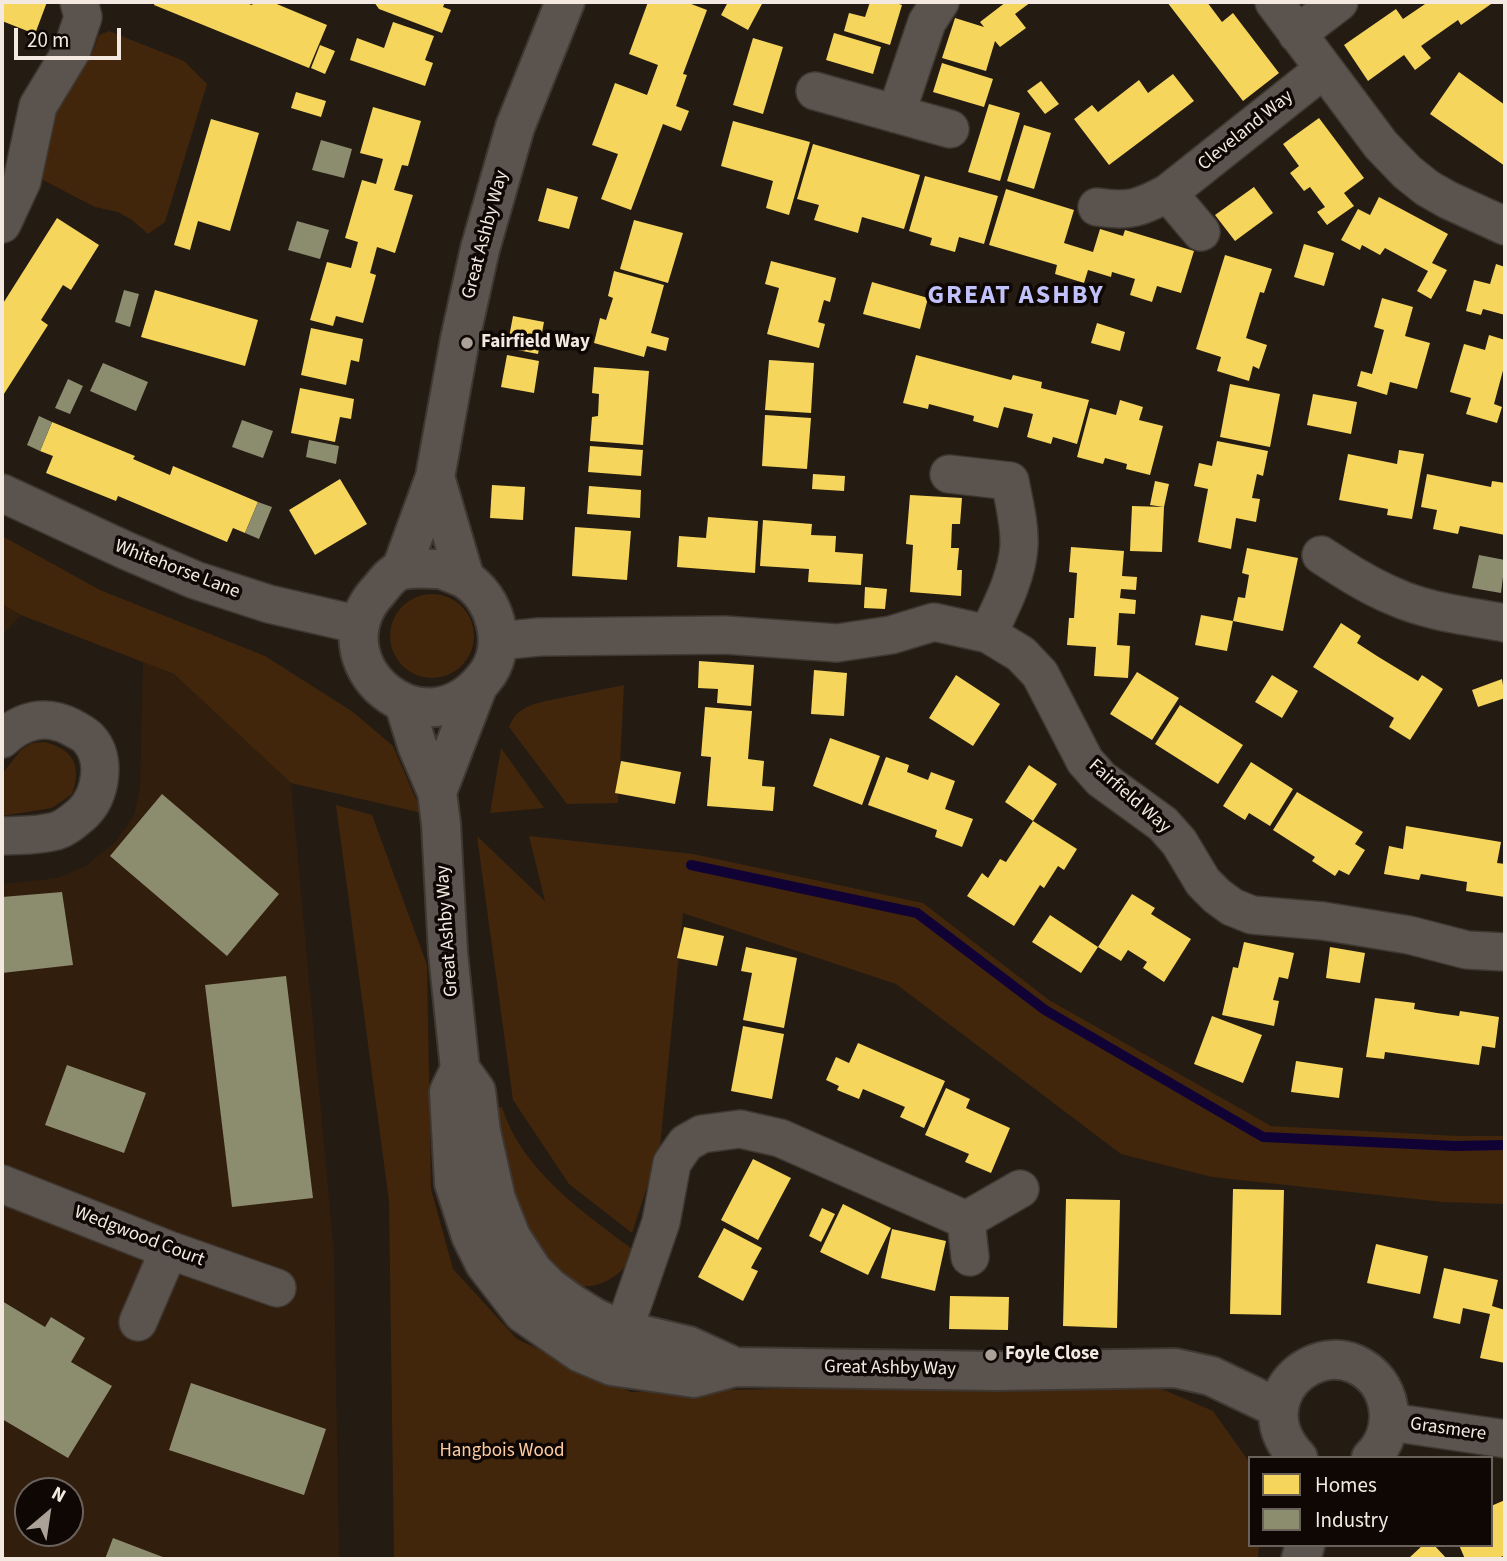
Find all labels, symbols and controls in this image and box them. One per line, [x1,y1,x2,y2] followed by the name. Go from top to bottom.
[18,14,124,58] scale bar
[27,25,69,55] text: 20 m
[1194,86,1298,176] street label: Cleveland Way
[458,168,514,302] street label: Great Ashby Way
[929,281,1103,313] district label: GREAT ASHBY
[481,332,590,354] place label: Fairfield Way
[459,335,475,351] marker: Fairfield Way
[111,536,243,604] street label: Whitehorse Lane
[1083,755,1175,839] street label: Fairfield Way
[432,864,464,998] street label: Great Ashby Way
[71,1202,207,1272] street label: Wedgwood Court
[1005,1344,1099,1366] place label: Foyle Close
[983,1347,999,1363] marker: Foyle Close
[824,1356,956,1382] street label: Great Ashby Way
[1409,1413,1487,1447] street label: Grasmere
[439,1441,565,1463] park label: Hangbois Wood
[1248,1456,1493,1547] legend
[1315,1470,1377,1500] text: Homes
[14,1477,84,1547] north arrow
[46,1480,71,1510] text: N
[1315,1505,1388,1535] text: Industry

